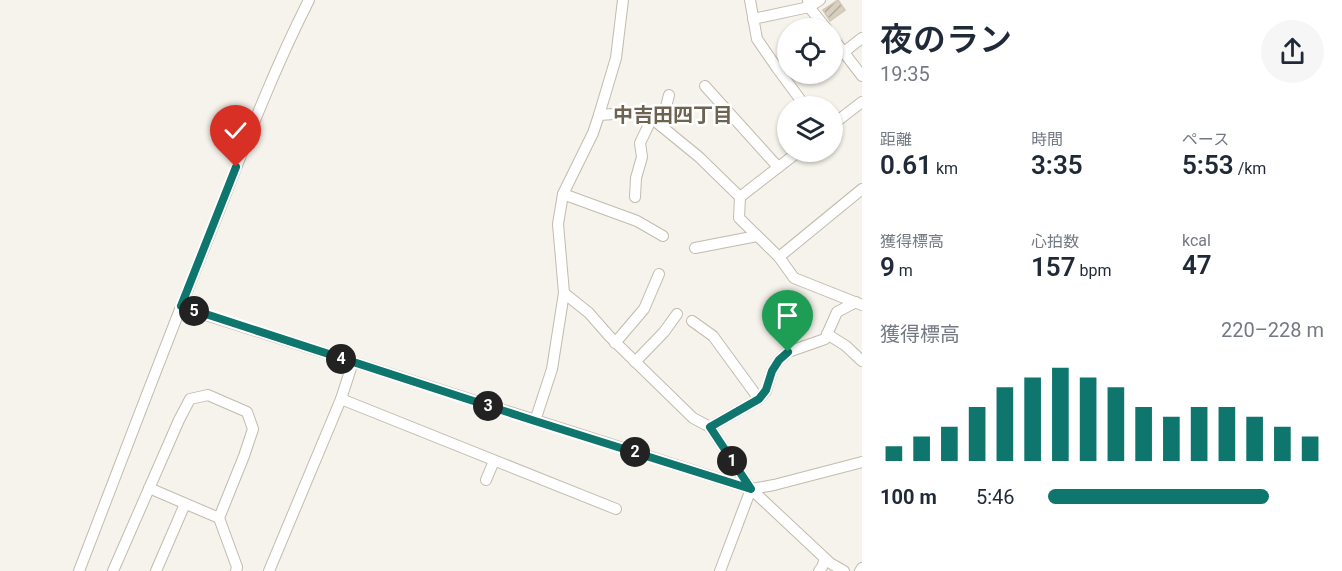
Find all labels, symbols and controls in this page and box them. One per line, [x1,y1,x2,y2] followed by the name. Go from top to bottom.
[777,18,843,162] map controls
[777,18,843,84] button: locate
[880,20,1012,59] text: 夜のラン
[1261,20,1324,83] button: share
[880,62,930,86] text: 19:35
[777,96,843,162] button: layers
[613,103,733,127] district label: 中吉田四丁目
[210,105,261,167] pin
[219,114,252,147] icon: check
[880,130,912,149] text: 距離
[1031,130,1063,149] text: 時間
[1182,130,1229,149] text: ペース
[880,150,932,180] text: 0.61
[1031,150,1083,180] text: 3:35
[1182,150,1234,180] text: 5:53
[932,159,958,178] text: km
[1234,159,1266,178] text: /km
[1182,231,1211,250] text: kcal
[880,232,944,251] text: 獲得標高
[1031,232,1079,251] text: 心拍数
[1182,250,1212,280] text: 47
[880,252,895,282] text: 9
[1031,252,1076,282] text: 157
[895,261,913,280] text: m
[1076,261,1112,280] text: bpm
[762,290,813,352] pin
[179,296,209,326] pin: 5
[771,299,804,332] icon: arrive
[189,301,199,320] text: 5
[1221,318,1324,342] text: 220–228 m
[880,322,960,346] text: 獲得標高
[326,344,356,374] pin: 4
[336,349,346,368] text: 4
[473,391,503,421] pin: 3
[483,396,493,415] text: 3
[620,437,650,467] pin: 2
[630,442,640,461] text: 2
[717,446,747,476] pin: 1
[727,451,737,470] text: 1
[880,485,937,509] text: 100 m
[976,485,1015,509] text: 5:46

